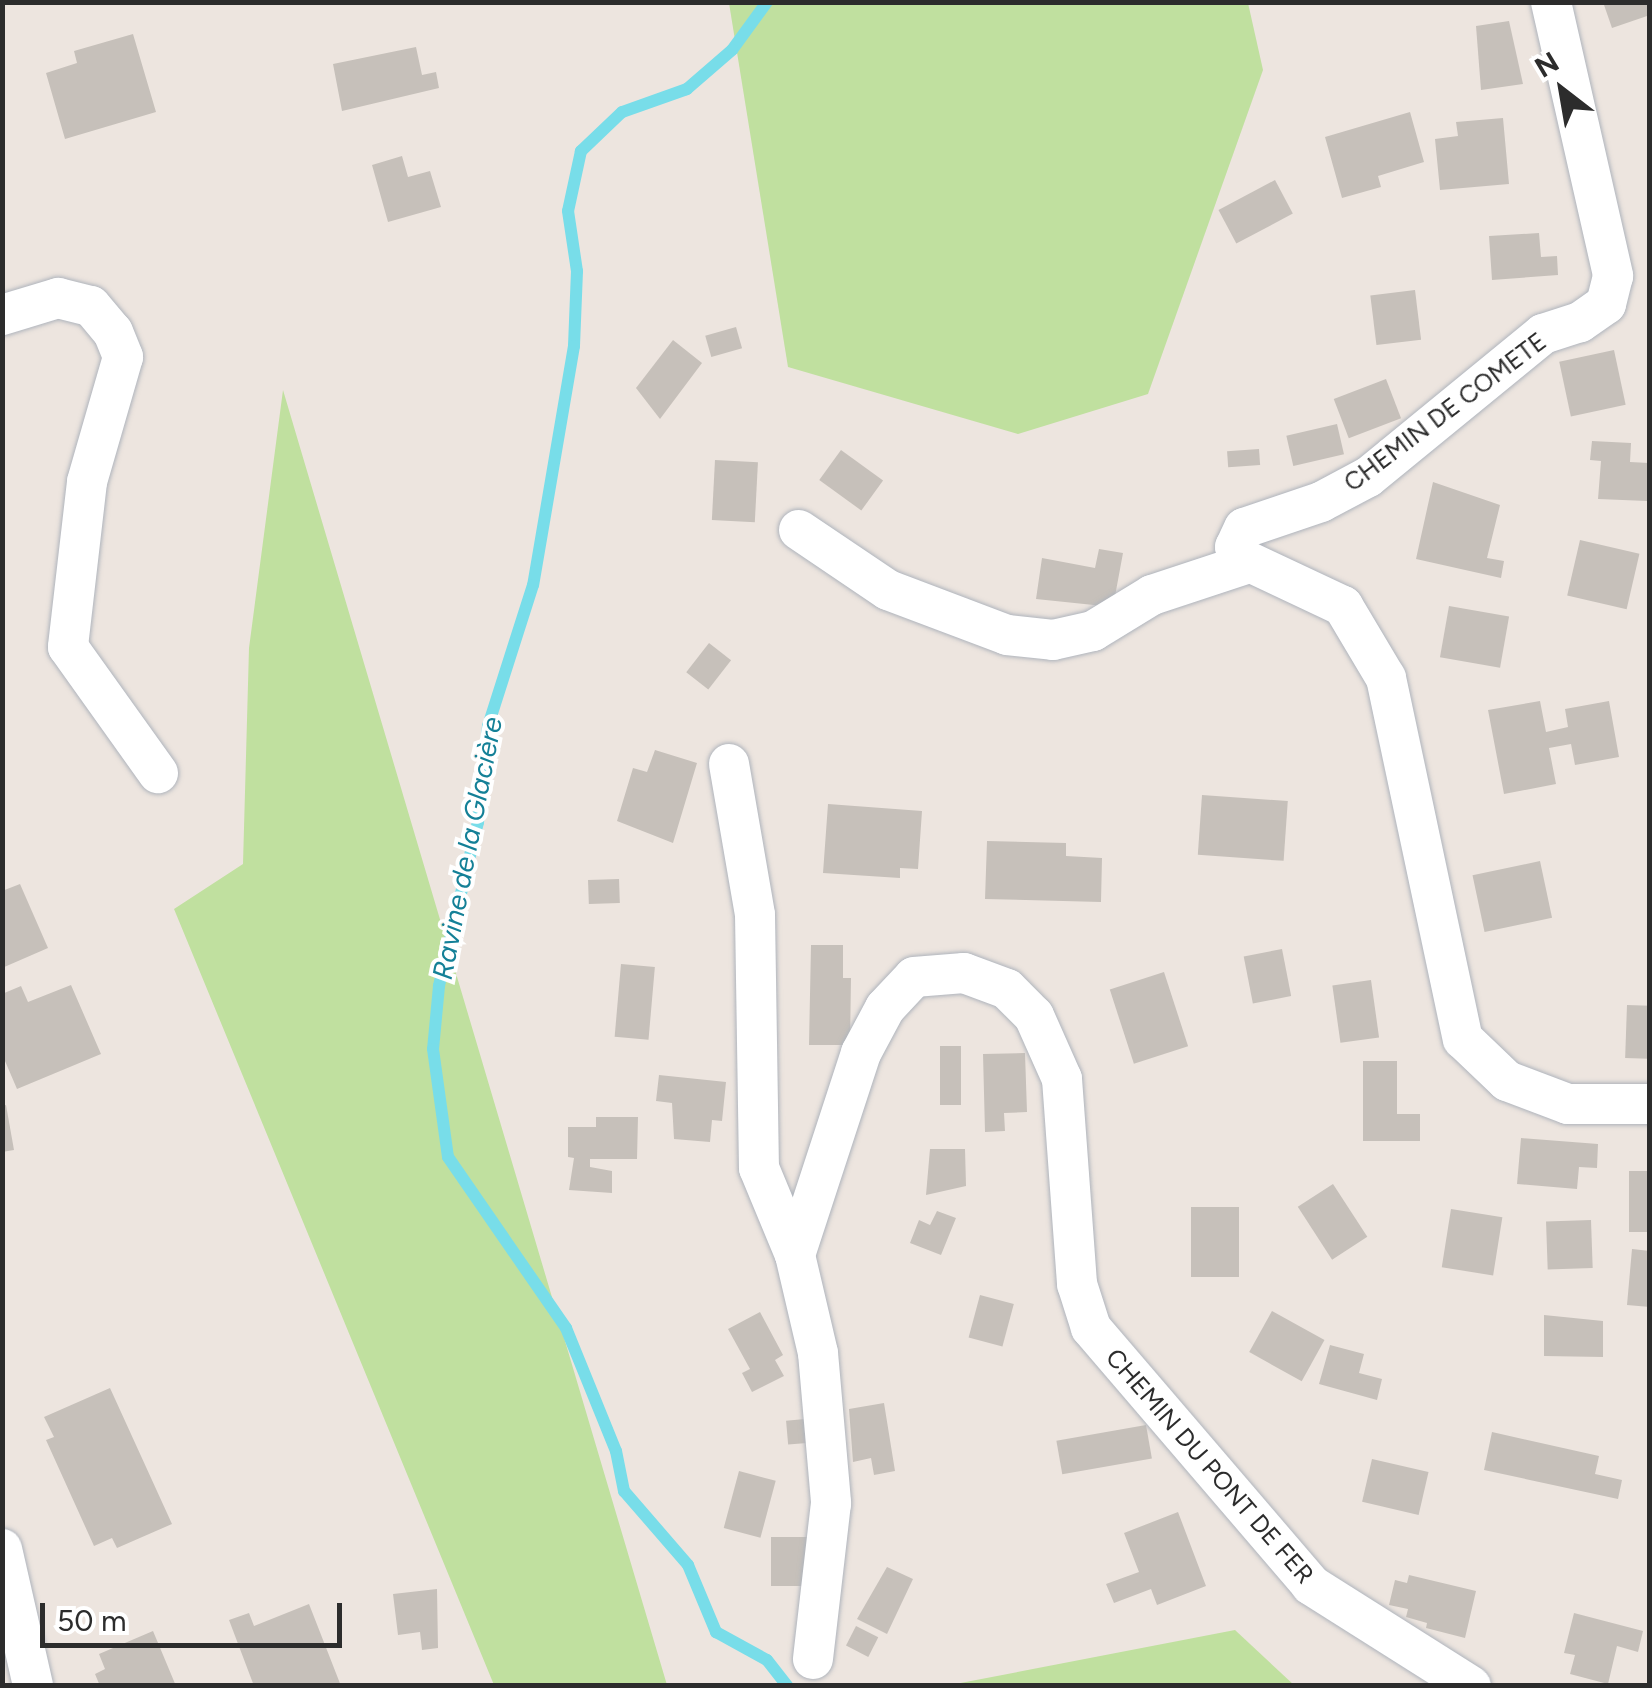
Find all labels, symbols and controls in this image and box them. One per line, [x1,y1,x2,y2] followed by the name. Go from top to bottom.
[1512,40,1612,140] north arrow
[1529,44,1565,84] text: N
[1338,326,1552,498] street label: CHEMIN DE COMETE
[425,714,509,982] water label: Ravine de la Glacière
[1100,1342,1320,1590] street label: CHEMIN DU PONT DE FER
[45,1583,348,1645] scale bar
[57,1602,126,1639] text: 50 m

